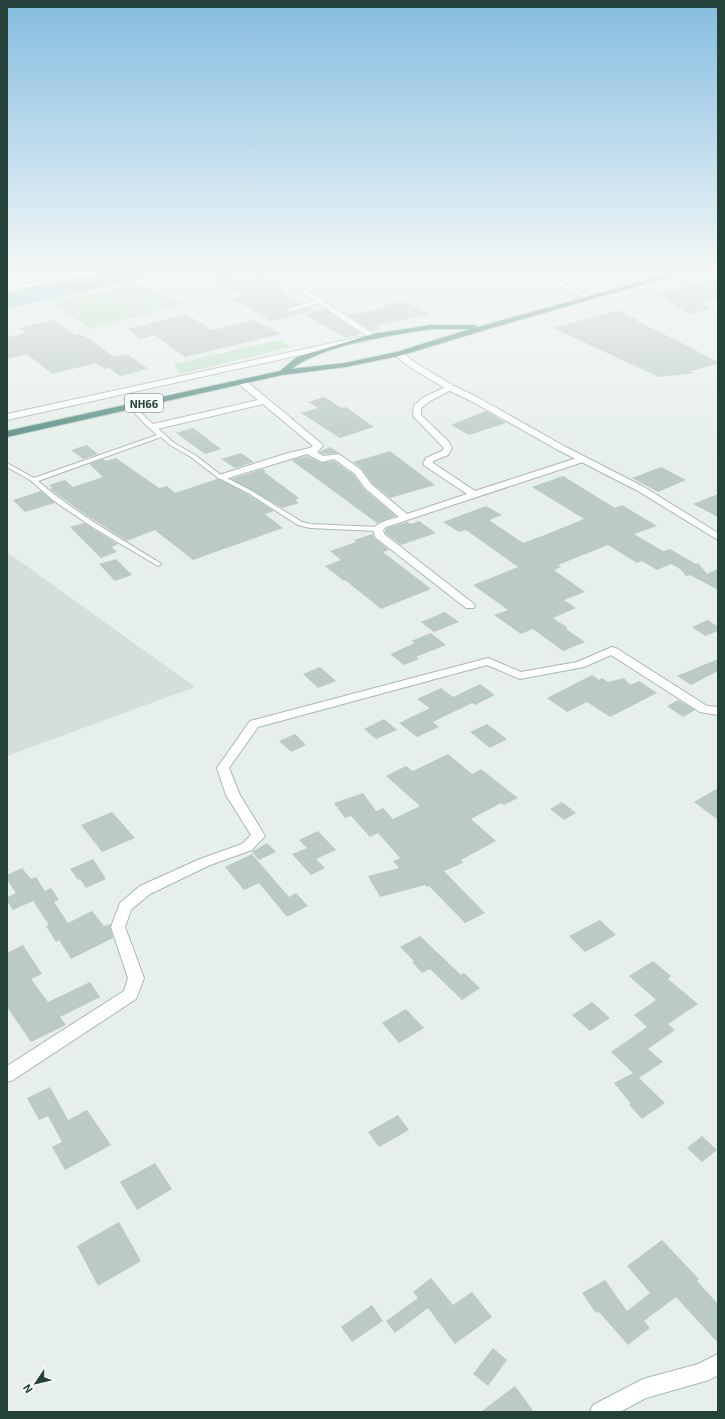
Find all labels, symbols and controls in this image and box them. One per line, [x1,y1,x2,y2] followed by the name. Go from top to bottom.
[125,394,163,412] road number: NH66
[16,1363,56,1403] north arrow
[20,1382,35,1396] text: N

